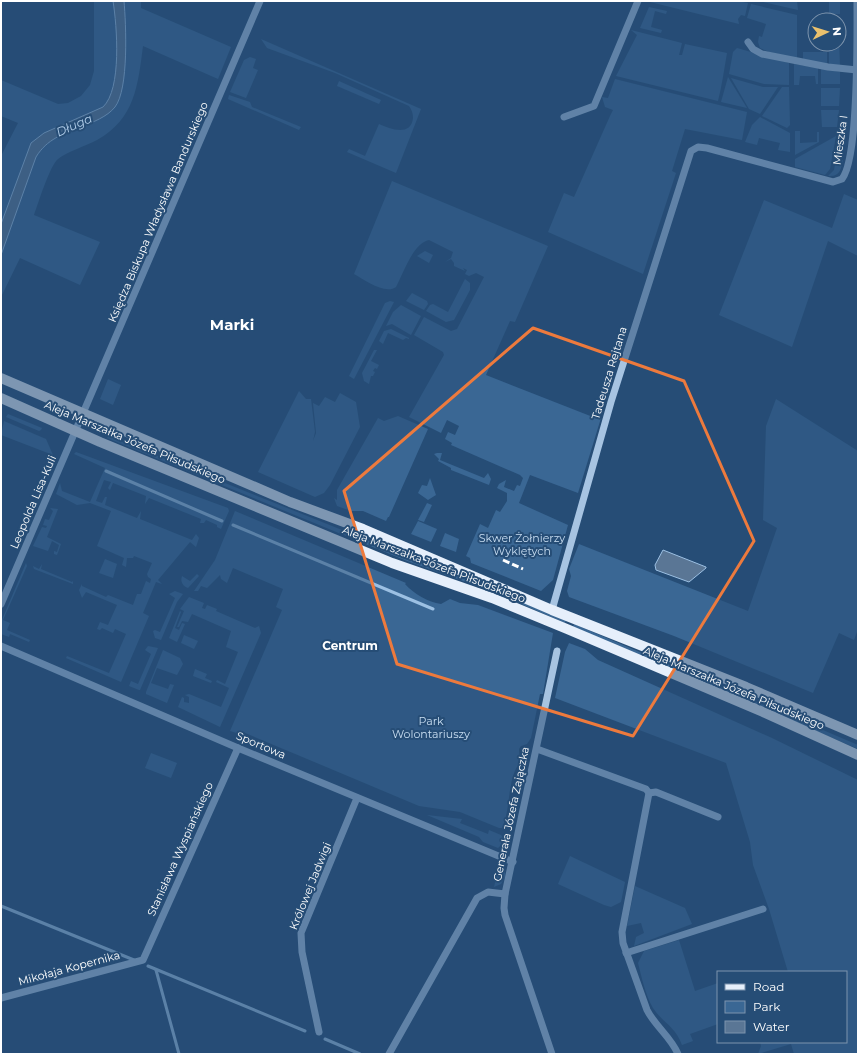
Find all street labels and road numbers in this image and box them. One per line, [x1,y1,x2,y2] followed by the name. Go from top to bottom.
[105,99,211,325] street label: Księdza Biskupa Władysława Bandurskiego
[830,114,850,166] street label: Mieszka I
[588,325,630,421] street label: Tadeusza Rejtana
[42,397,228,487] street label: Aleja Marszałka Józefa Piłsudskiego
[7,453,59,551] street label: Leopolda Lisa-Kuli
[340,522,528,606] street label: Aleja Marszałka Józefa Piłsudskiego
[641,643,827,733] street label: Aleja Marszałka Józefa Piłsudskiego
[234,728,288,762] street label: Sportowa
[490,745,532,883] street label: Generała Józefa Zajączka
[144,780,216,918] street label: Stanisława Wyspiańskiego
[286,840,334,932] street label: Królowej Jadwigi
[17,948,121,988] street label: Mikołaja Kopernika

